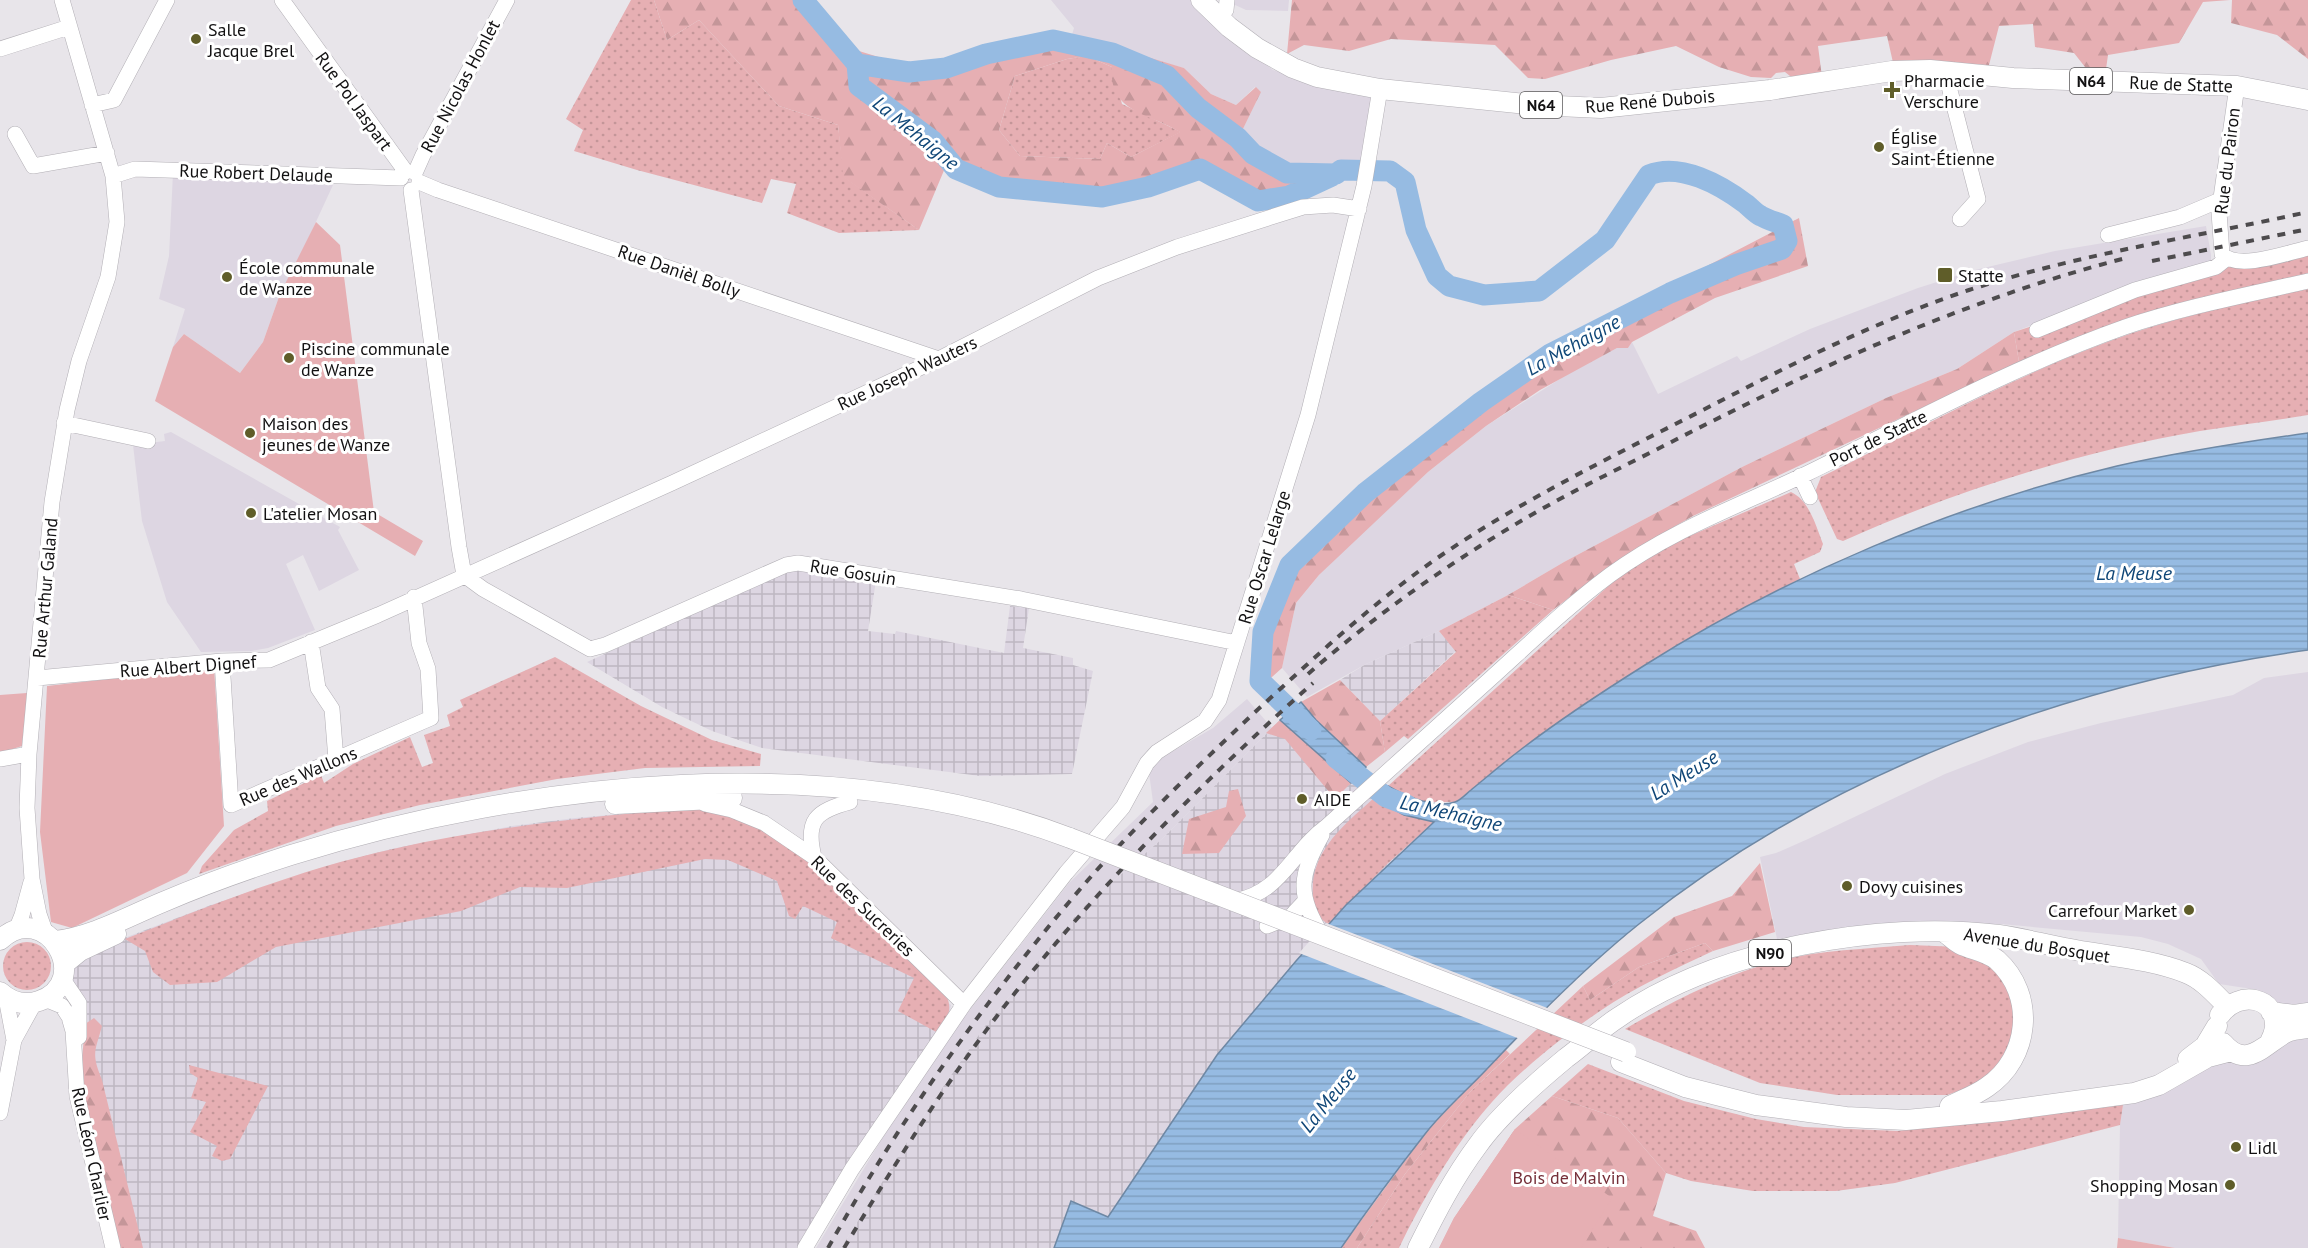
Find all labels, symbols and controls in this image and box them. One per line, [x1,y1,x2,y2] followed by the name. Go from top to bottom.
[415,16,505,156] street label: Rue Nicolas Honlet
[207,18,295,62] place label: Salle Jacque Brel
[189,32,203,46] marker: Salle Jacque Brel
[310,47,398,155] street label: Rue Pol Jaspart
[2070,68,2112,94] road number: N64
[1903,69,1985,113] place label: Pharmacie Verschure
[2129,71,2233,97] street label: Rue de Statte
[1885,83,1899,97] marker: Pharmacie Verschure
[1584,84,1716,118] street label: Rue René Dubois
[867,90,965,176] water label: La Mehaigne
[1520,92,1562,118] road number: N64
[2209,106,2245,216] street label: Rue du Pairon
[1891,126,1995,170] place label: Église Saint-Étienne
[1872,140,1886,154] marker: Église Saint-Étienne
[179,159,333,187] street label: Rue Robert Delaude
[615,239,744,303] street label: Rue Danièl Bolly
[239,256,375,300] place label: École communale de Wanze
[1958,264,2004,287] place label: Statte
[1936,266,1954,284] marker: Statte
[220,270,234,284] marker: École communale de Wanze
[1521,308,1625,382] water label: La Mehaigne
[834,331,980,415] street label: Rue Joseph Wauters
[301,337,450,381] place label: Piscine communale de Wanze
[282,351,296,365] marker: Piscine communale de Wanze
[1825,404,1931,472] street label: Port de Statte
[262,412,390,456] place label: Maison des jeunes de Wanze
[243,426,257,440] marker: Maison des jeunes de Wanze
[1233,487,1295,627] street label: Rue Oscar Lelarge
[263,502,377,525] place label: L'atelier Mosan
[244,506,258,520] marker: L'atelier Mosan
[27,517,63,659] street label: Rue Arthur Galand
[808,554,898,590] street label: Rue Gosuin
[2096,560,2173,586] water label: La Meuse
[119,650,258,682] street label: Rue Albert Dignef
[236,741,360,811] street label: Rue des Wallons
[1645,743,1724,806] water label: La Meuse
[1314,788,1351,811] place label: AIDE
[1397,789,1505,838] water label: La Mehaigne
[1295,792,1309,806] marker: AIDE
[806,851,920,961] street label: Rue des Sucreries
[1859,875,1963,898] place label: Dovy cuisines
[1840,879,1854,893] marker: Dovy cuisines
[2048,899,2177,922] place label: Carrefour Market
[2182,903,2196,917] marker: Carrefour Market
[1962,922,2112,968] street label: Avenue du Bosquet
[1749,940,1791,966] road number: N90
[1294,1062,1362,1138] water label: La Meuse
[67,1085,117,1223] street label: Rue Léon Charlier
[2248,1136,2278,1159] place label: Lidl
[2229,1140,2243,1154] marker: Lidl
[1513,1166,1625,1189] park label: Bois de Malvin
[2090,1174,2218,1197] place label: Shopping Mosan
[2223,1178,2237,1192] marker: Shopping Mosan

